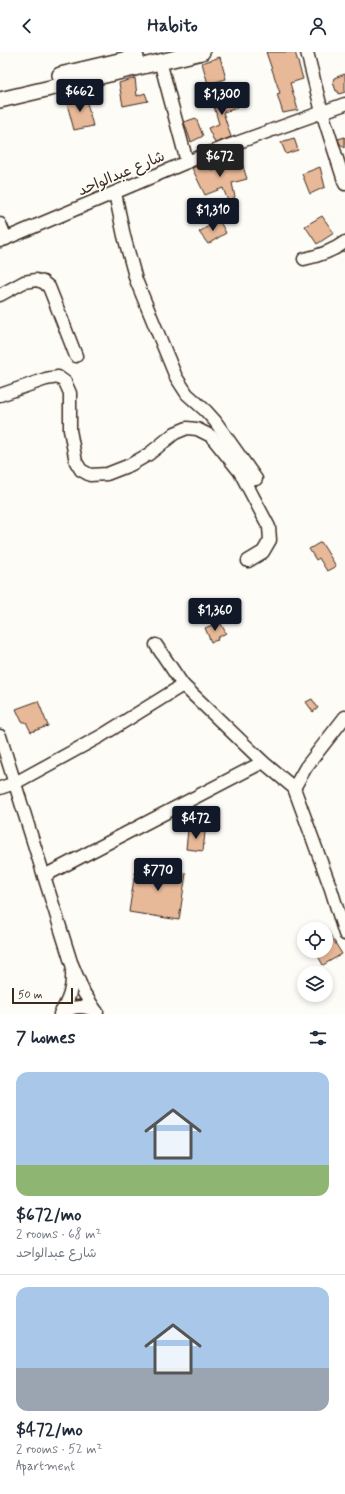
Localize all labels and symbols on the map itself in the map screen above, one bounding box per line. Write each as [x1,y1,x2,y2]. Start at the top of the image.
pin: $662 [56,79,104,113]
pin: $1,300 [189,82,255,116]
pin: $672 [196,144,244,178]
street label: شارع عبدالواحد [75,147,168,201]
pin: $1,310 [180,198,246,232]
pin: $1,360 [182,598,248,632]
pin: $472 [172,806,220,840]
pin: $770 [134,858,182,892]
scale bar [12,986,73,1005]

